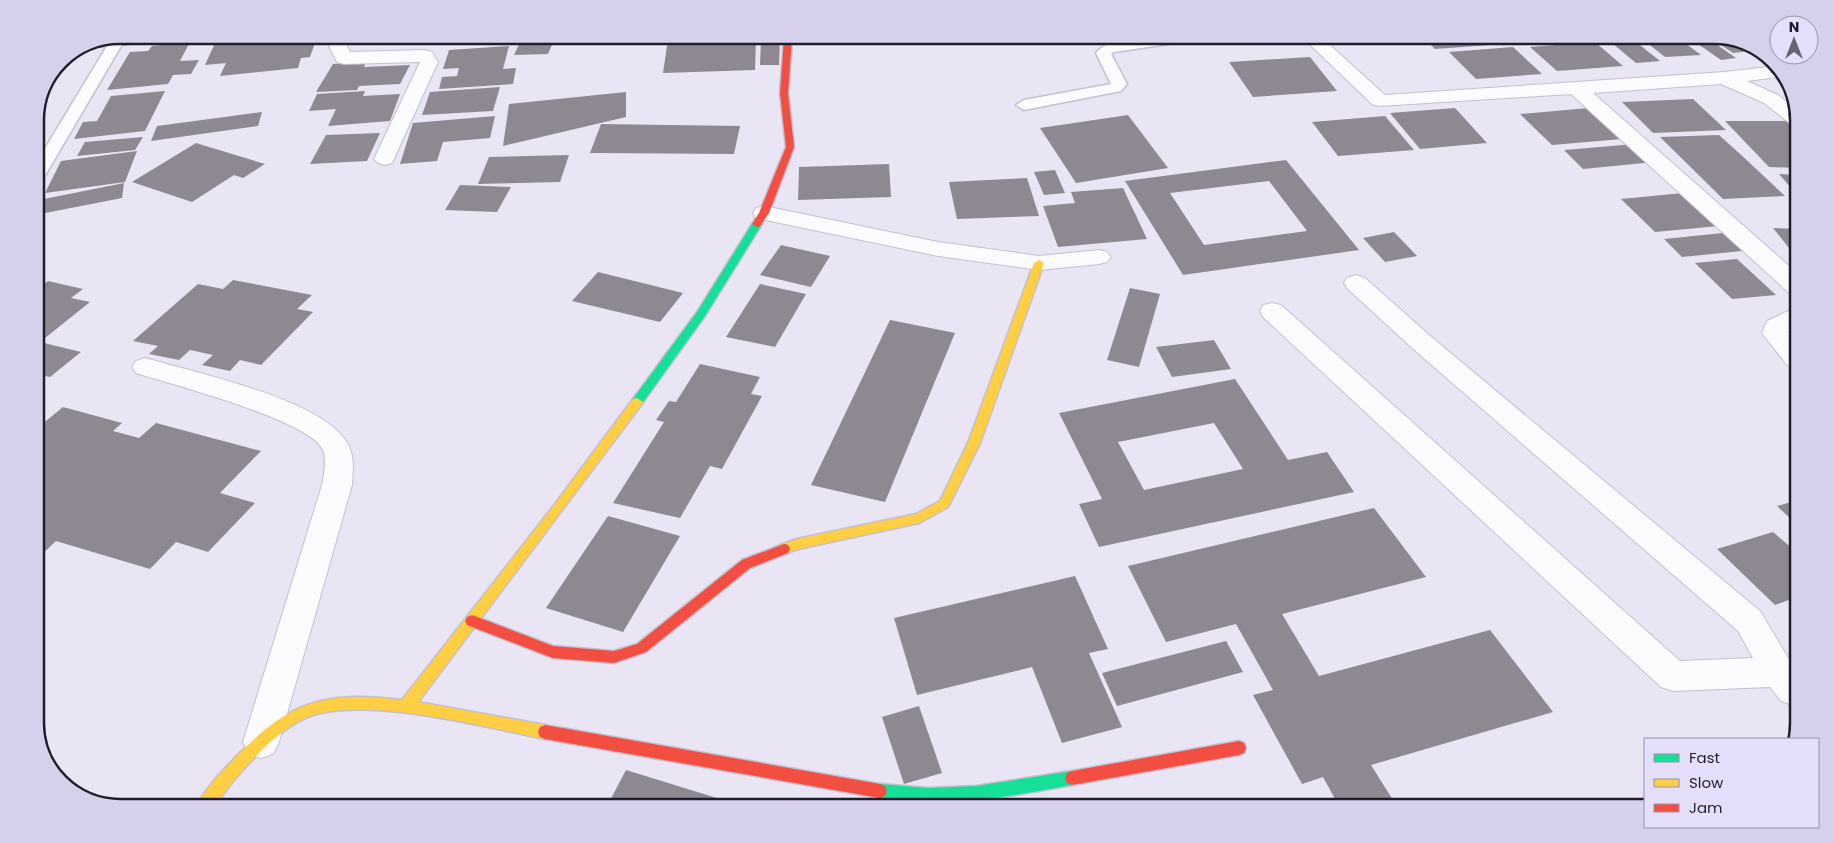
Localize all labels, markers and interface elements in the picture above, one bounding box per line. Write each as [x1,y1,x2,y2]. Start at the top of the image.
north arrow [1769,15,1819,65]
text: N [1789,17,1799,37]
legend [1644,738,1819,828]
text: Fast [1689,747,1720,768]
text: Slow [1689,772,1724,793]
text: Jam [1689,797,1723,818]

